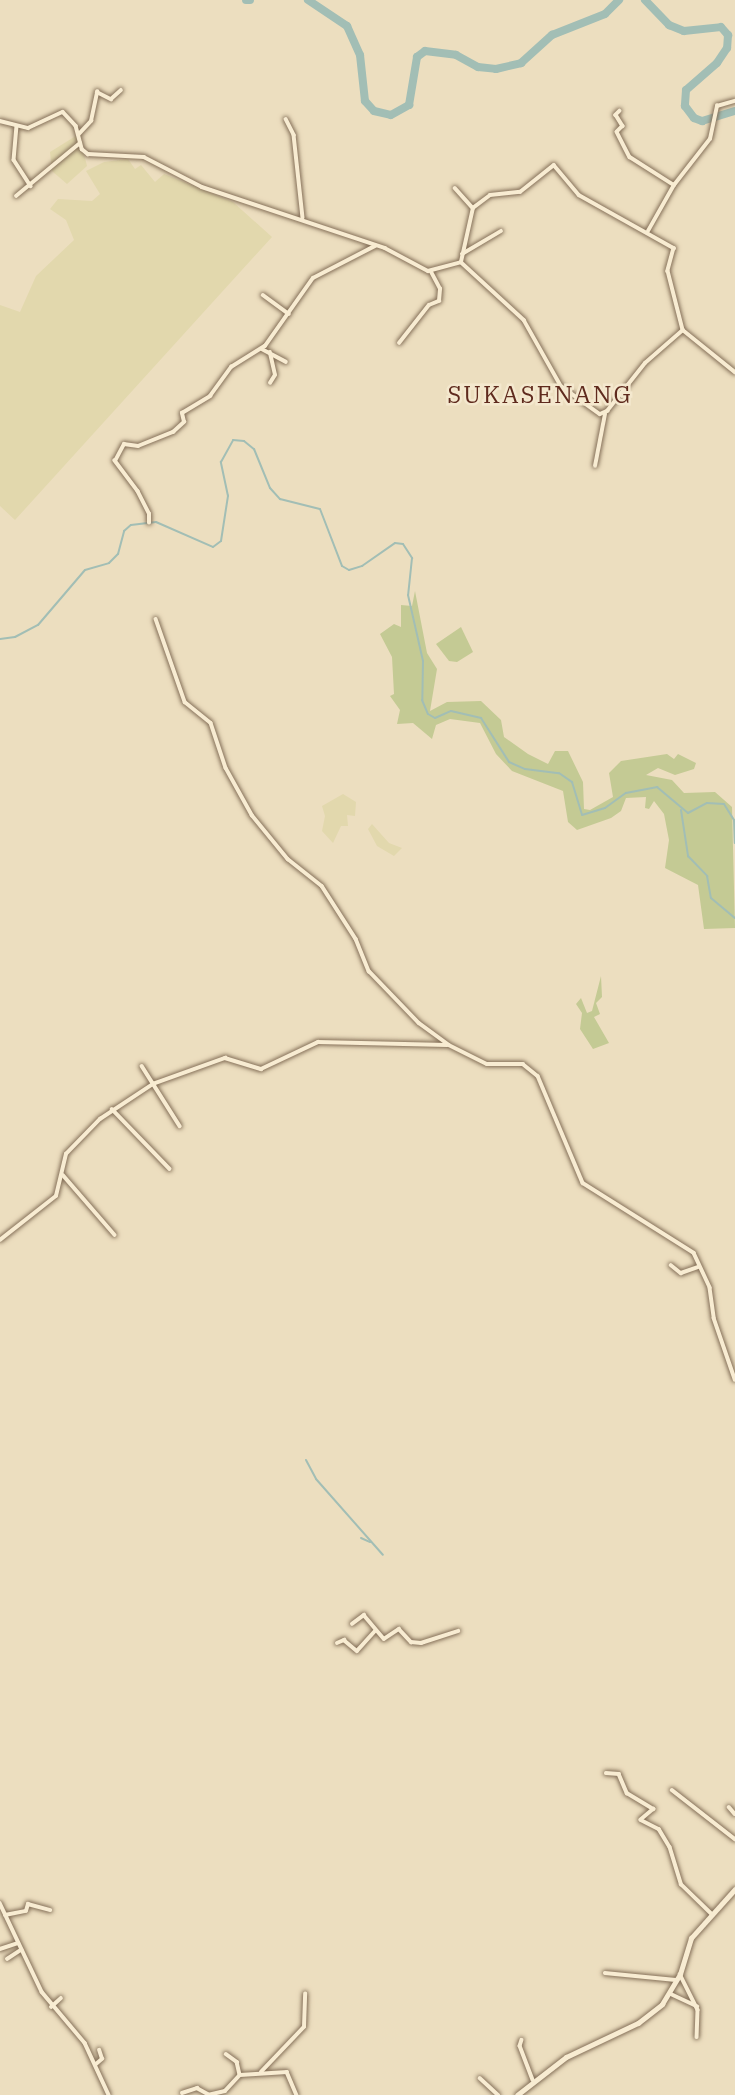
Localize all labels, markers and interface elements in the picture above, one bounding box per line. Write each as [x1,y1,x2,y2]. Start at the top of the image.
district label: SUKASENANG [448,381,632,409]

